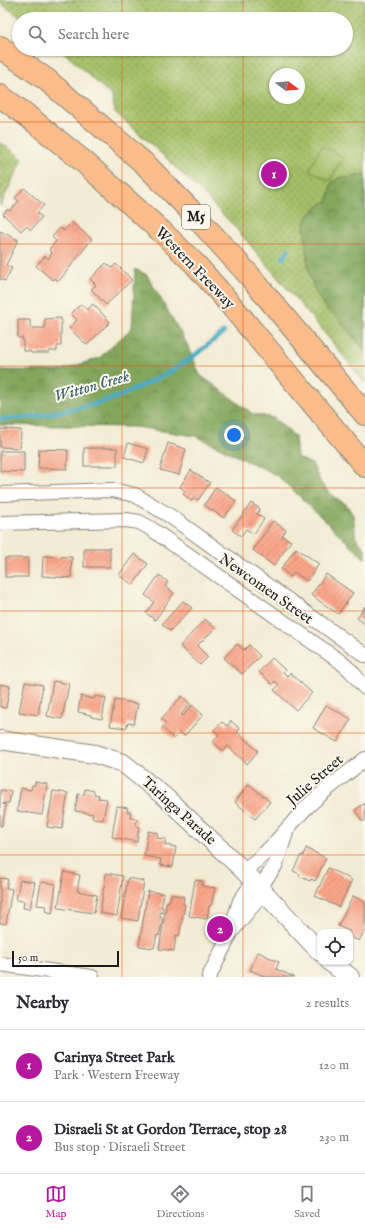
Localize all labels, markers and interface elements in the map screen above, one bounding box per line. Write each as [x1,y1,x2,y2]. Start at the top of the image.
search box [12,12,353,56]
icon: search [26,23,48,45]
text: Search here [58,25,129,44]
north arrow [269,68,305,104]
pin: 1 [261,159,287,189]
road number: M5 [182,205,210,229]
street label: Western Freeway [151,223,239,313]
water label: Witton Creek [52,367,132,407]
your location [224,425,244,445]
street label: Newcomen Street [215,549,317,629]
street label: Julie Street [281,750,347,811]
street label: Taringa Parade [138,773,220,849]
pin: 2 [207,914,233,944]
map controls [317,929,353,965]
button: locate [317,929,353,965]
scale bar [12,949,119,968]
text: 50 m [18,951,38,965]
text: Nearby [16,993,69,1014]
text: 2 results [305,995,349,1012]
text: Carinya Street Park [54,1048,175,1067]
text: 1 [27,1057,31,1074]
text: 120 m [319,1057,349,1074]
text: Park · Western Freeway [54,1067,180,1084]
text: Disraeli St at Gordon Terrace, stop 28 [54,1120,287,1139]
text: 2 [26,1129,32,1146]
text: 230 m [319,1129,349,1146]
text: Bus stop · Disraeli Street [54,1139,185,1156]
tab: Map [45,1183,67,1221]
tab: Directions [157,1183,204,1221]
tab: Saved [294,1183,320,1221]

